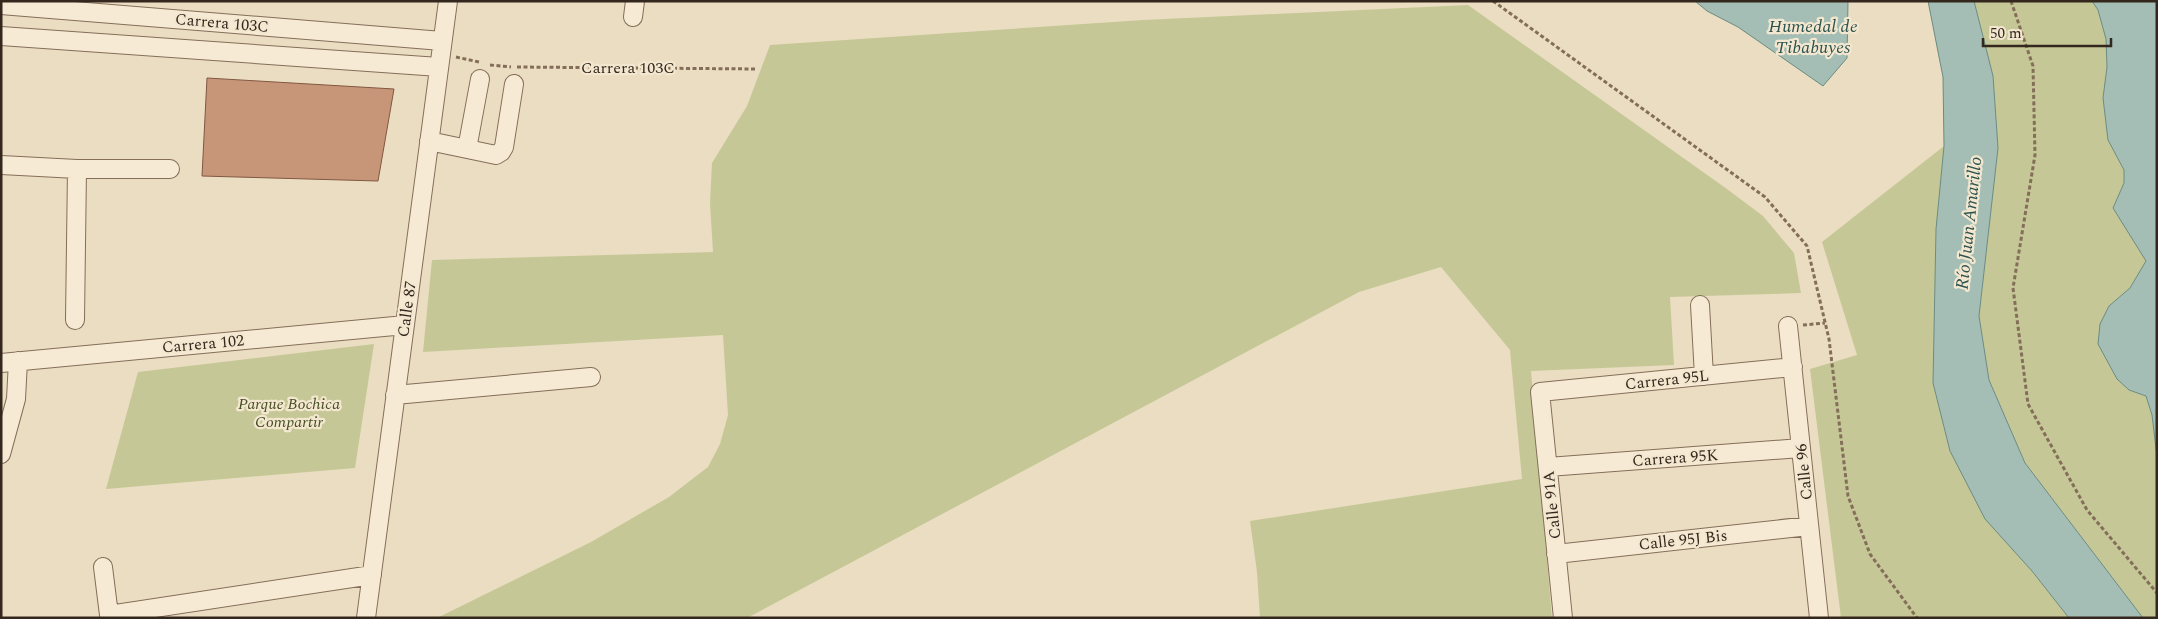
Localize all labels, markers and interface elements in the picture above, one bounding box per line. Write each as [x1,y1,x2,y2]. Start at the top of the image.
street label: Carrera 103C [174,7,270,39]
water label: Humedal de Tibabuyes [1768,13,1858,61]
scale bar [1983,15,2110,47]
text: 50 m [1990,22,2022,45]
street label: Carrera 103C [581,56,675,80]
water label: Río Juan Amarillo [1949,155,1989,291]
street label: Calle 87 [391,279,423,339]
street label: Carrera 102 [161,328,245,360]
street label: Carrera 95L [1624,364,1710,396]
park label: Parque Bochica Compartir [238,392,340,434]
street label: Carrera 95K [1631,443,1719,473]
street label: Calle 96 [1789,443,1819,501]
street label: Calle 91A [1536,470,1568,540]
street label: Calle 95J Bis [1637,523,1729,557]

